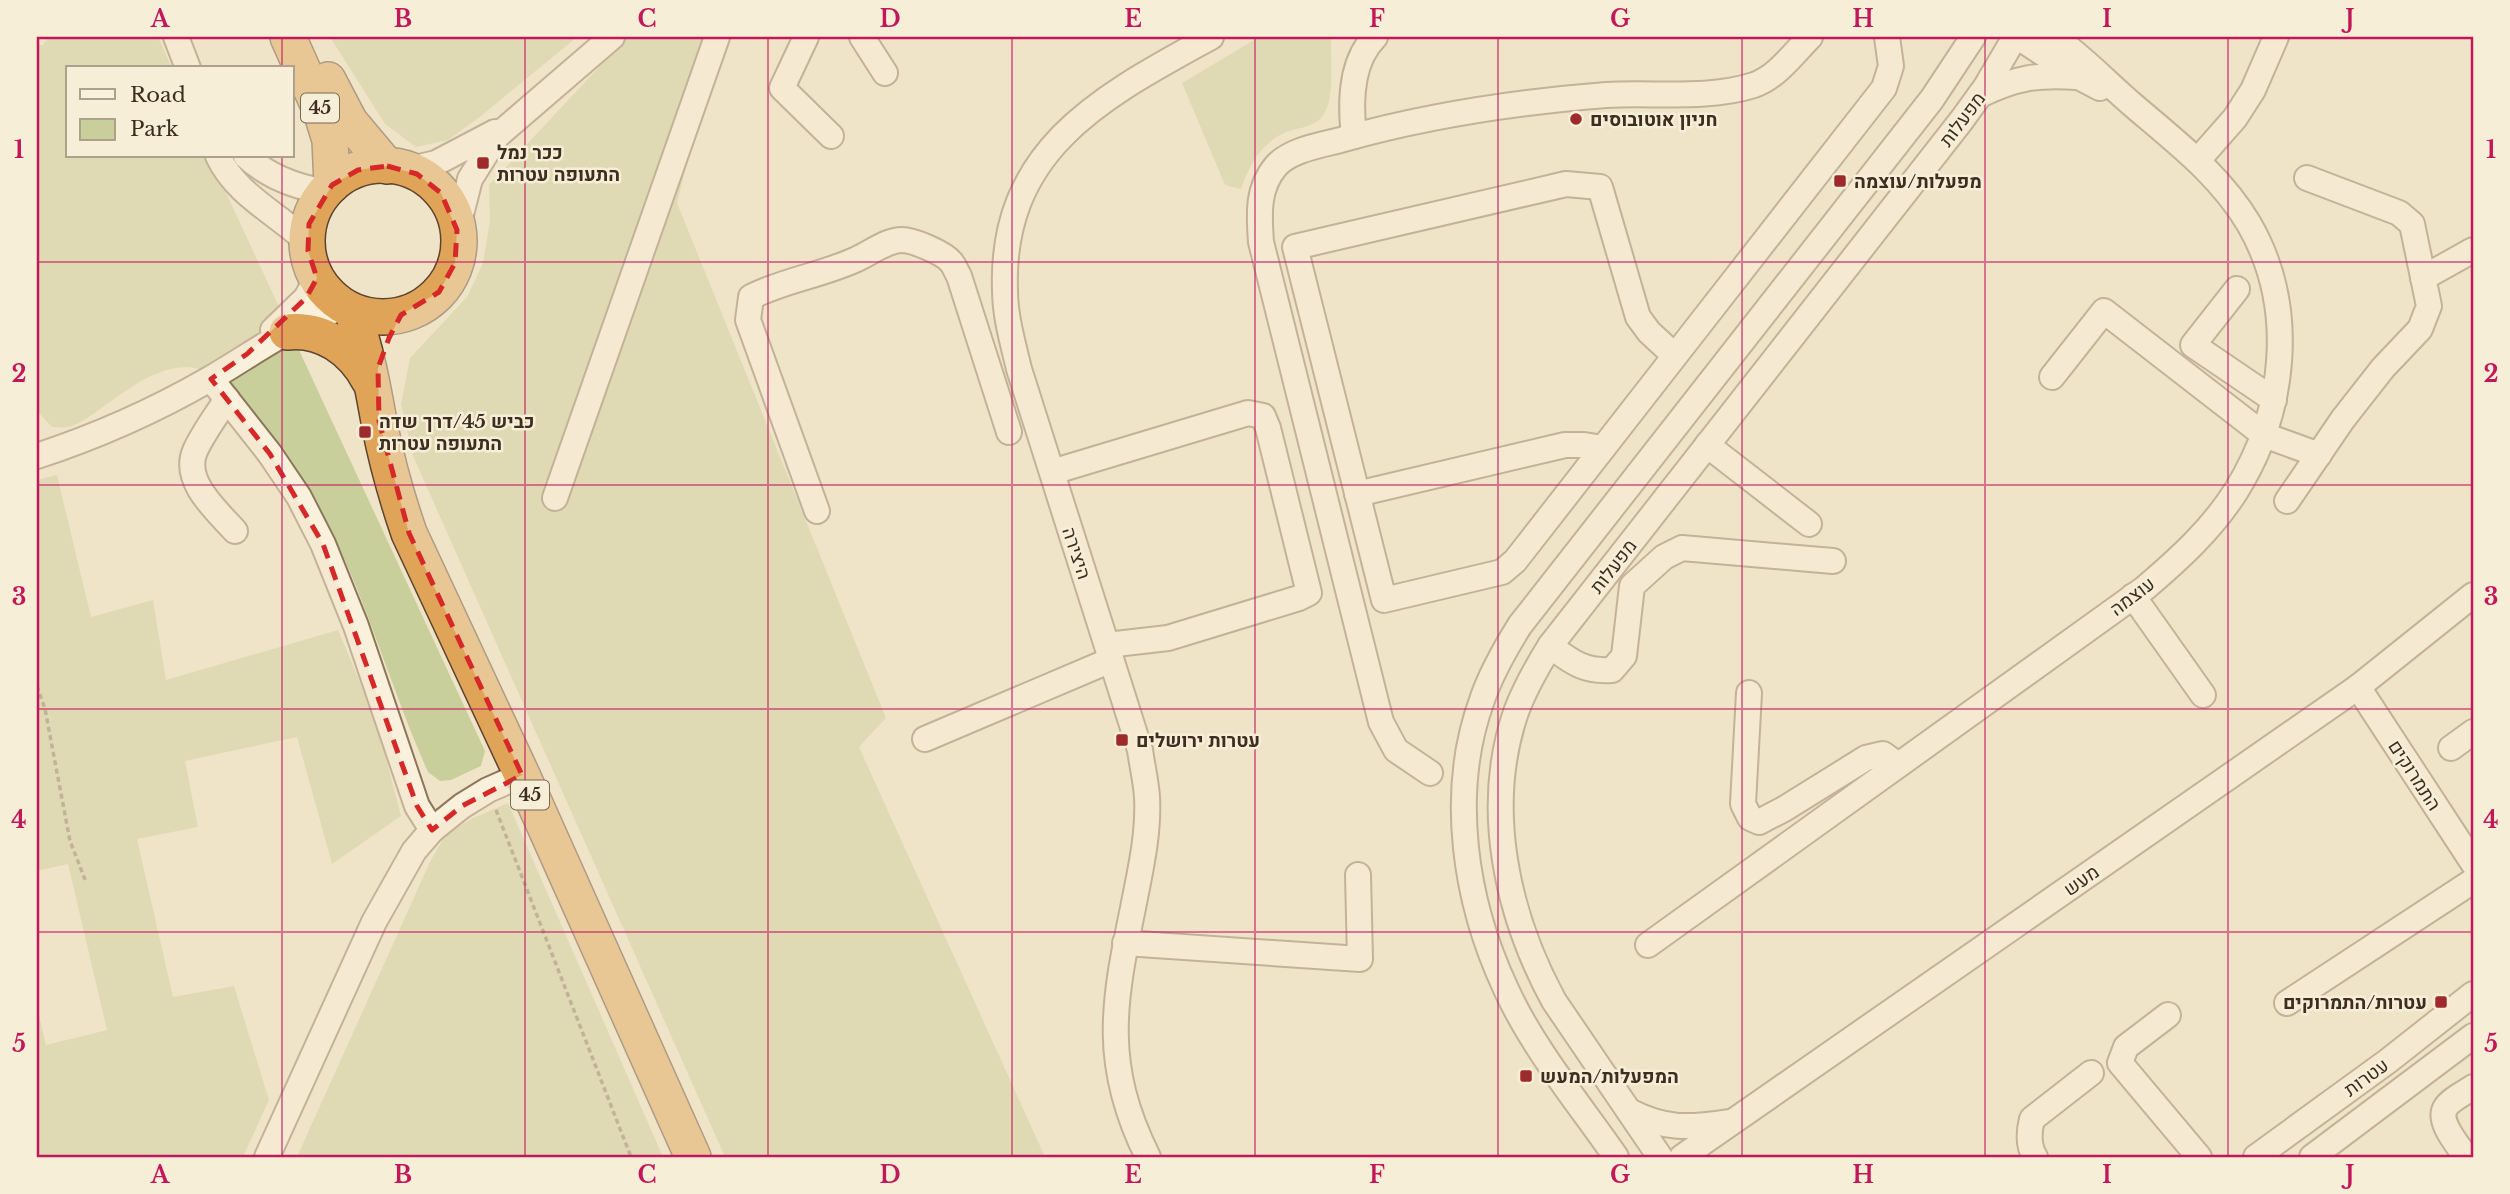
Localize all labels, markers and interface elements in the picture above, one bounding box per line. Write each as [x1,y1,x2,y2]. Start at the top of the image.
text: A [150,5,171,33]
text: B [394,5,412,33]
text: C [638,5,656,33]
text: D [879,5,901,33]
text: E [1124,5,1142,33]
text: F [1369,5,1385,33]
text: G [1610,5,1630,33]
text: H [1852,5,1874,33]
text: I [2102,5,2112,33]
text: J [2341,5,2355,33]
legend [66,66,294,158]
text: Road [130,82,186,108]
street label: מפעלות [1935,88,1990,151]
road number: 45 [301,94,339,122]
place label: חניון אוטובוסים [1590,108,1718,131]
marker: חניון אוטובוסים [1568,111,1584,127]
text: Park [130,116,179,142]
text: 1 [14,136,24,164]
text: 1 [2486,136,2496,164]
place label: ככר נמל התעופה עטרות [497,141,620,186]
marker: ככר נמל התעופה עטרות [475,155,491,171]
place label: מפעלות/עוצמה [1854,170,1982,193]
marker: מפעלות/עוצמה [1832,173,1848,189]
text: 2 [12,360,26,388]
text: 2 [2484,360,2498,388]
place label: כביש 45/דרך שדה התעופה עטרות [379,410,534,455]
marker: כביש 45/דרך שדה התעופה עטרות [357,424,373,440]
street label: היצירה [1057,524,1096,582]
street label: מפעלות [1585,535,1642,598]
street label: עוצמה [2105,572,2159,621]
text: 3 [12,583,26,611]
text: 3 [2484,583,2498,611]
place label: עטרות ירושלים [1136,729,1260,752]
marker: עטרות ירושלים [1114,732,1130,748]
street label: התמרוקים [2383,736,2446,815]
road number: 45 [511,780,549,810]
text: 4 [11,806,27,834]
text: 4 [2483,806,2499,834]
street label: מעש [2059,860,2104,901]
place label: עטרות/התמרוקים [2283,991,2427,1014]
marker: עטרות/התמרוקים [2433,994,2449,1010]
text: 5 [12,1030,26,1058]
text: 5 [2484,1030,2498,1058]
street label: עטרות [2340,1054,2393,1101]
place label: המפעלות/המעש [1540,1065,1679,1088]
marker: המפעלות/המעש [1518,1068,1534,1084]
text: A [150,1161,171,1189]
text: B [394,1161,412,1189]
text: C [638,1161,656,1189]
text: D [879,1161,901,1189]
text: E [1124,1161,1142,1189]
text: F [1369,1161,1385,1189]
text: G [1610,1161,1630,1189]
text: H [1852,1161,1874,1189]
text: I [2102,1161,2112,1189]
text: J [2341,1161,2355,1189]

